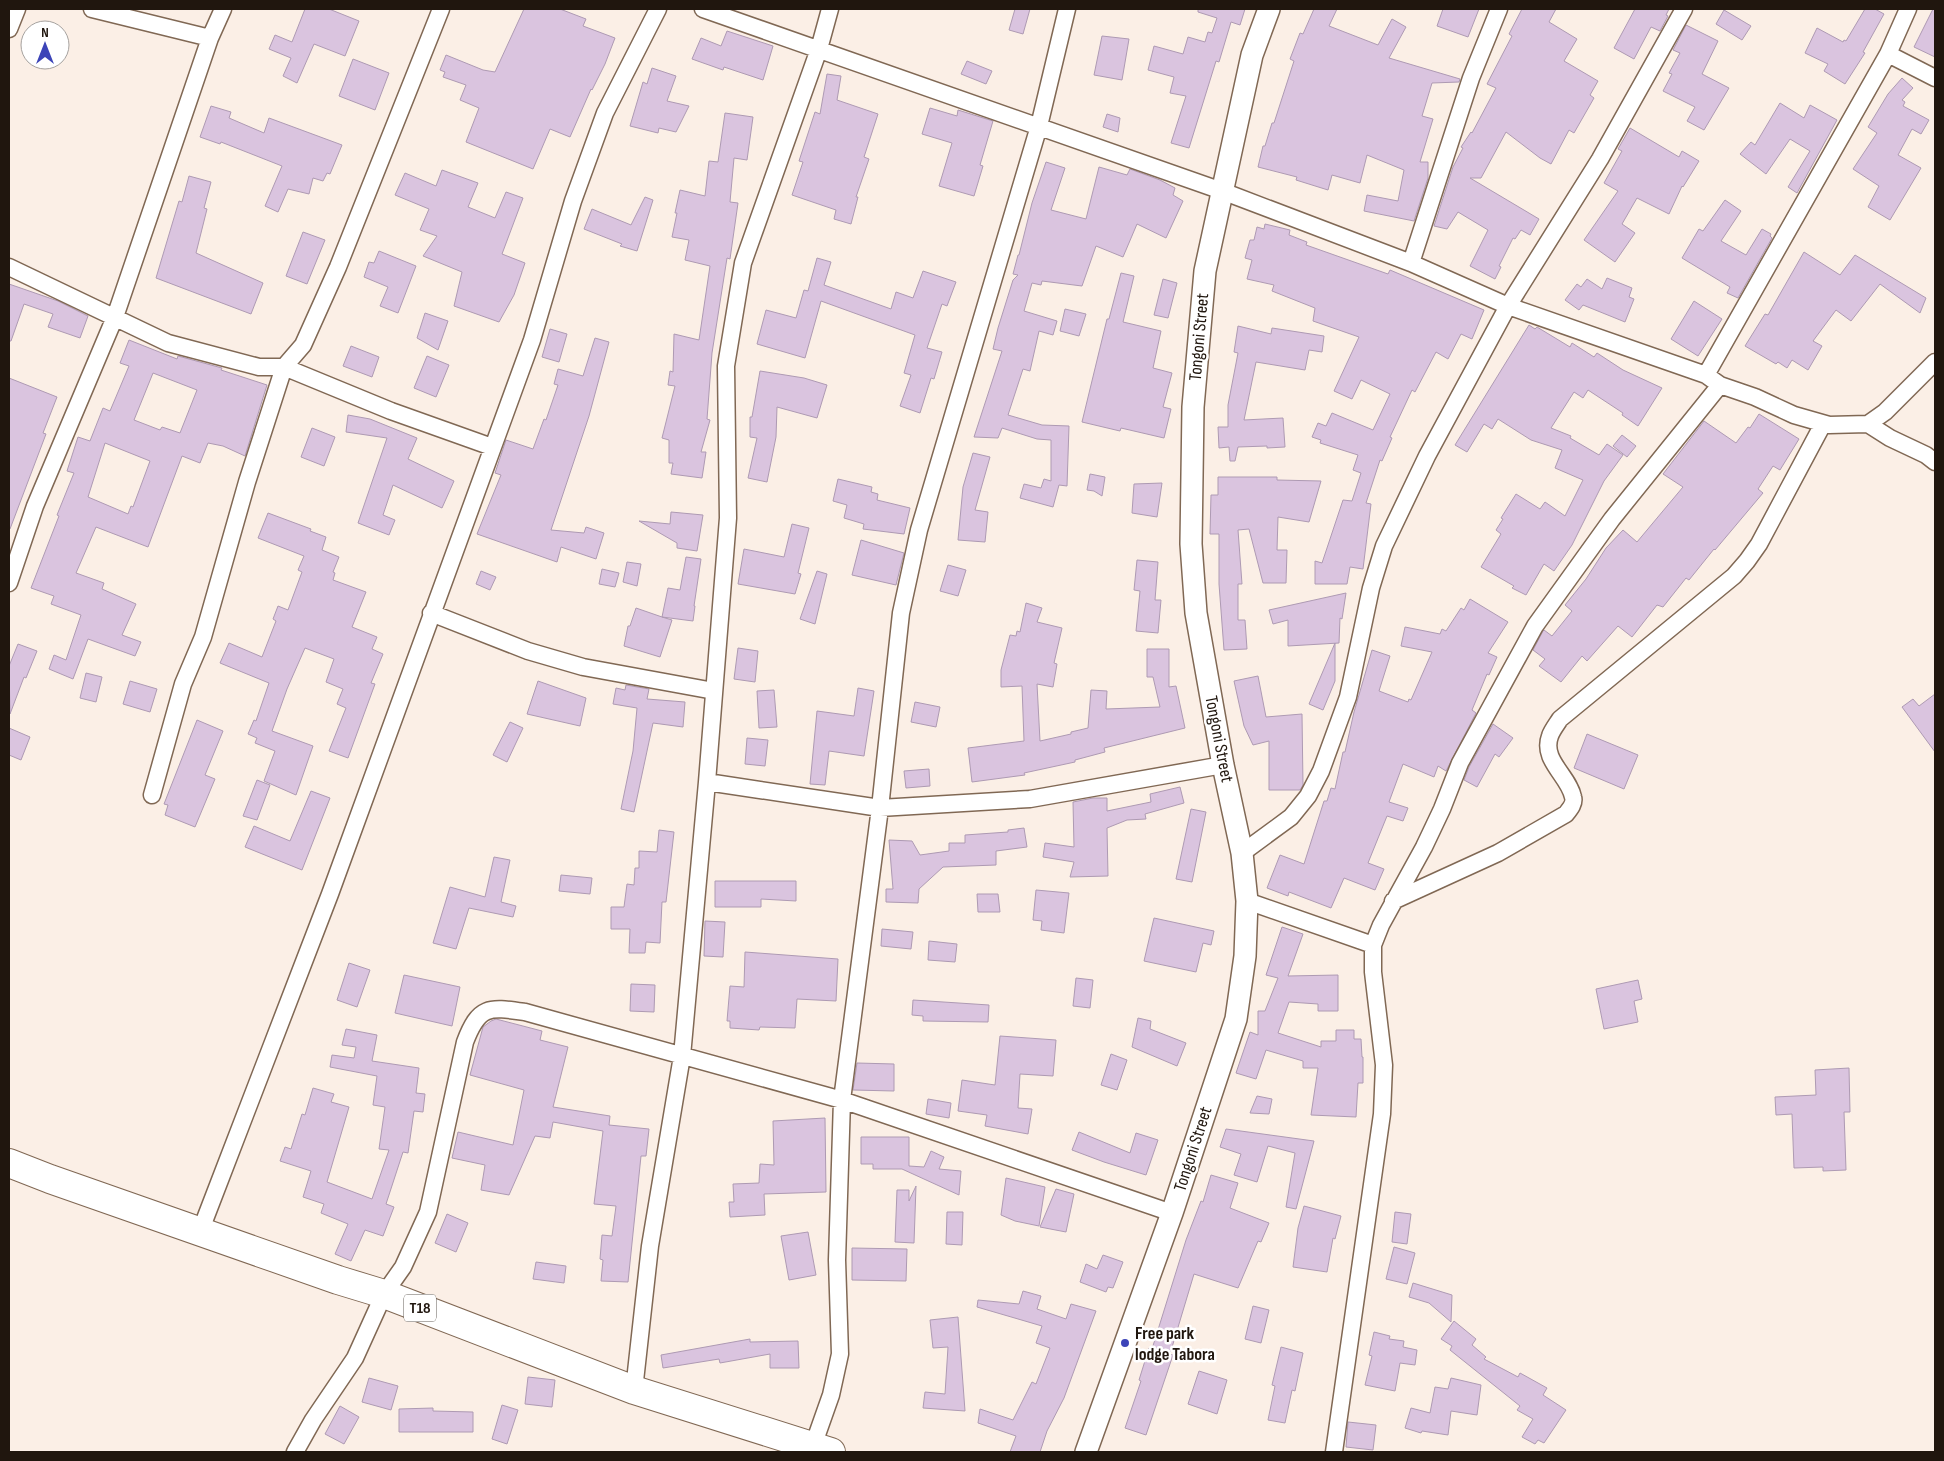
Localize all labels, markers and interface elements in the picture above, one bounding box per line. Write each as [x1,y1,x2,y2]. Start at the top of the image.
north arrow [20,20,70,70]
text: N [41,24,49,41]
street label: Tongoni Street [1185,292,1213,382]
street label: Tongoni Street [1200,694,1238,785]
street label: Tongoni Street [1169,1104,1217,1194]
road number: T18 [404,1295,436,1322]
place label: Free park lodge Tabora [1135,1323,1215,1365]
marker: Free park lodge Tabora [1119,1337,1131,1349]

